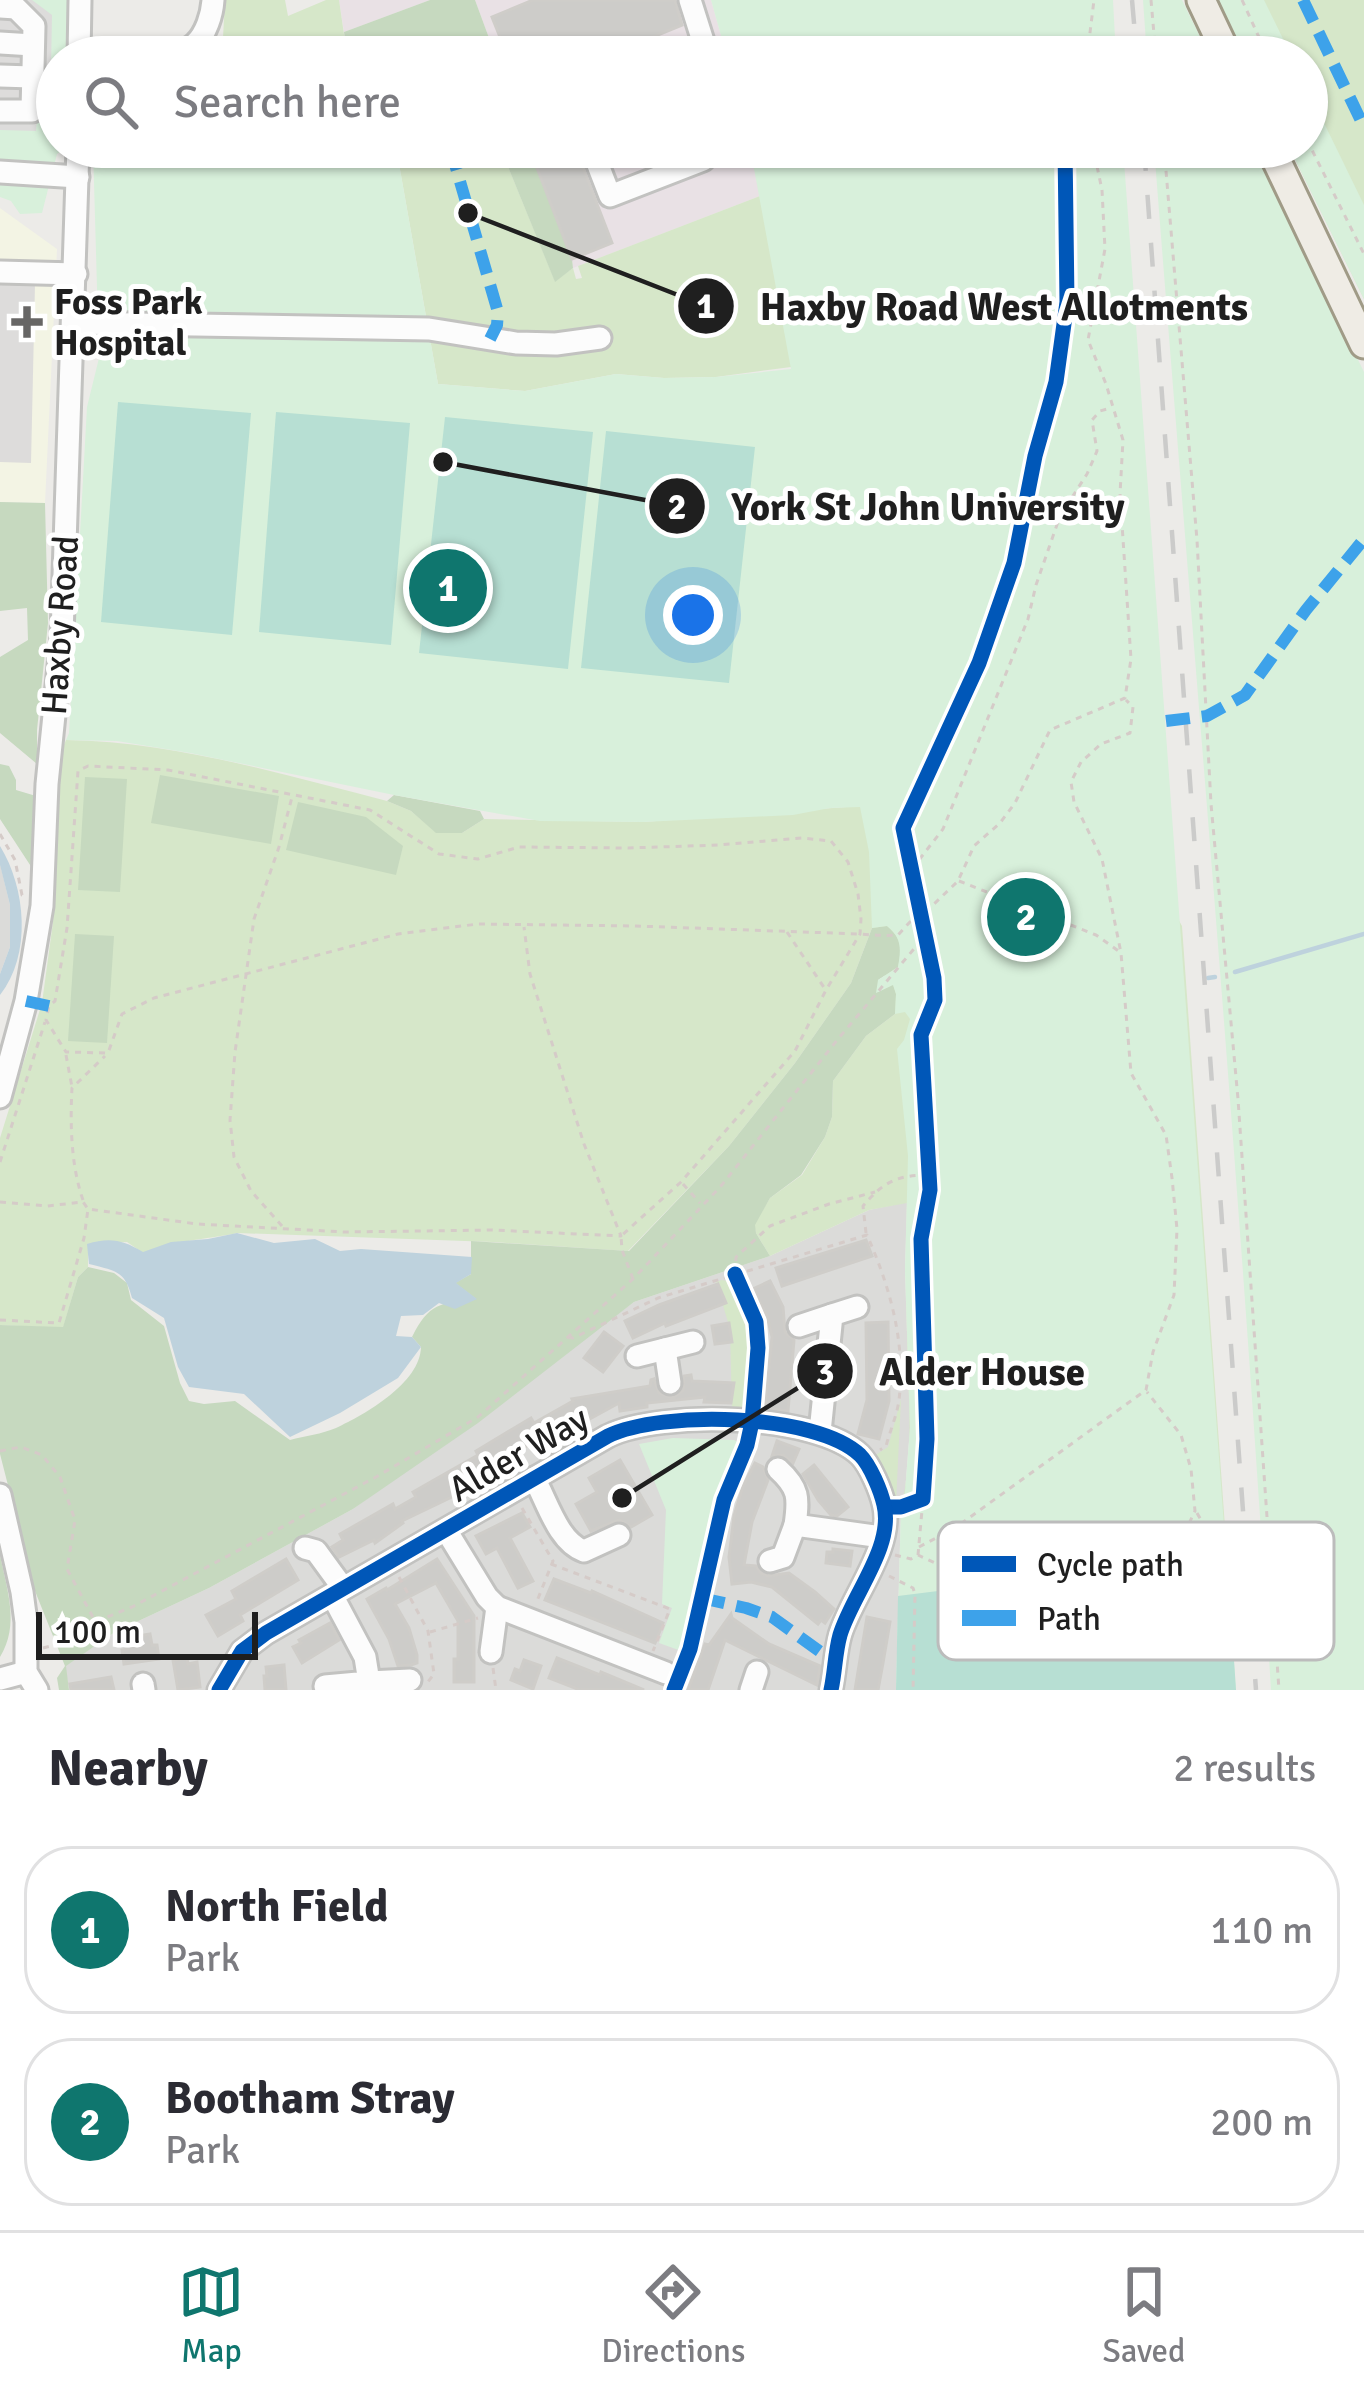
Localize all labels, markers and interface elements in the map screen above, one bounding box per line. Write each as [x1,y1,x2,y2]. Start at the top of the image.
search box [36,36,1328,168]
icon: search [78,69,144,135]
text: Search here [174,75,401,130]
callout: Haxby Road West Allotments [676,268,1272,343]
place label: Foss Park Hospital [54,280,203,366]
text: Haxby Road West Allotments [760,283,1248,331]
text: 1 [696,284,716,329]
marker: Foss Park Hospital [11,306,43,338]
callout: York St John University [647,469,1149,544]
text: York St John University [730,483,1125,531]
text: 2 [667,485,687,530]
street label: Haxby Road [32,534,89,716]
pin: 1 [409,543,487,633]
your location [663,585,723,645]
pin: 2 [987,872,1065,962]
callout: Alder House [795,1334,1109,1409]
text: Alder House [879,1348,1085,1396]
text: 3 [815,1350,835,1395]
street label: Alder Way [441,1396,597,1512]
legend [938,1522,1334,1660]
text: Cycle path [1037,1545,1184,1586]
text: Path [1037,1599,1101,1640]
scale bar [36,1606,258,1659]
text: 100 m [54,1612,141,1653]
text: Nearby [48,1737,208,1800]
text: 2 results [1173,1744,1316,1792]
text: North Field [165,1879,388,1934]
text: 1 [79,1906,101,1954]
text: 110 m [1210,1906,1313,1954]
text: Park [165,1934,240,1982]
text: Bootham Stray [165,2071,455,2126]
text: 2 [79,2098,101,2146]
text: 200 m [1210,2098,1313,2146]
text: Park [165,2126,240,2174]
tab: Map [178,2259,244,2372]
tab: Directions [601,2259,746,2372]
tab: Saved [1102,2259,1186,2372]

